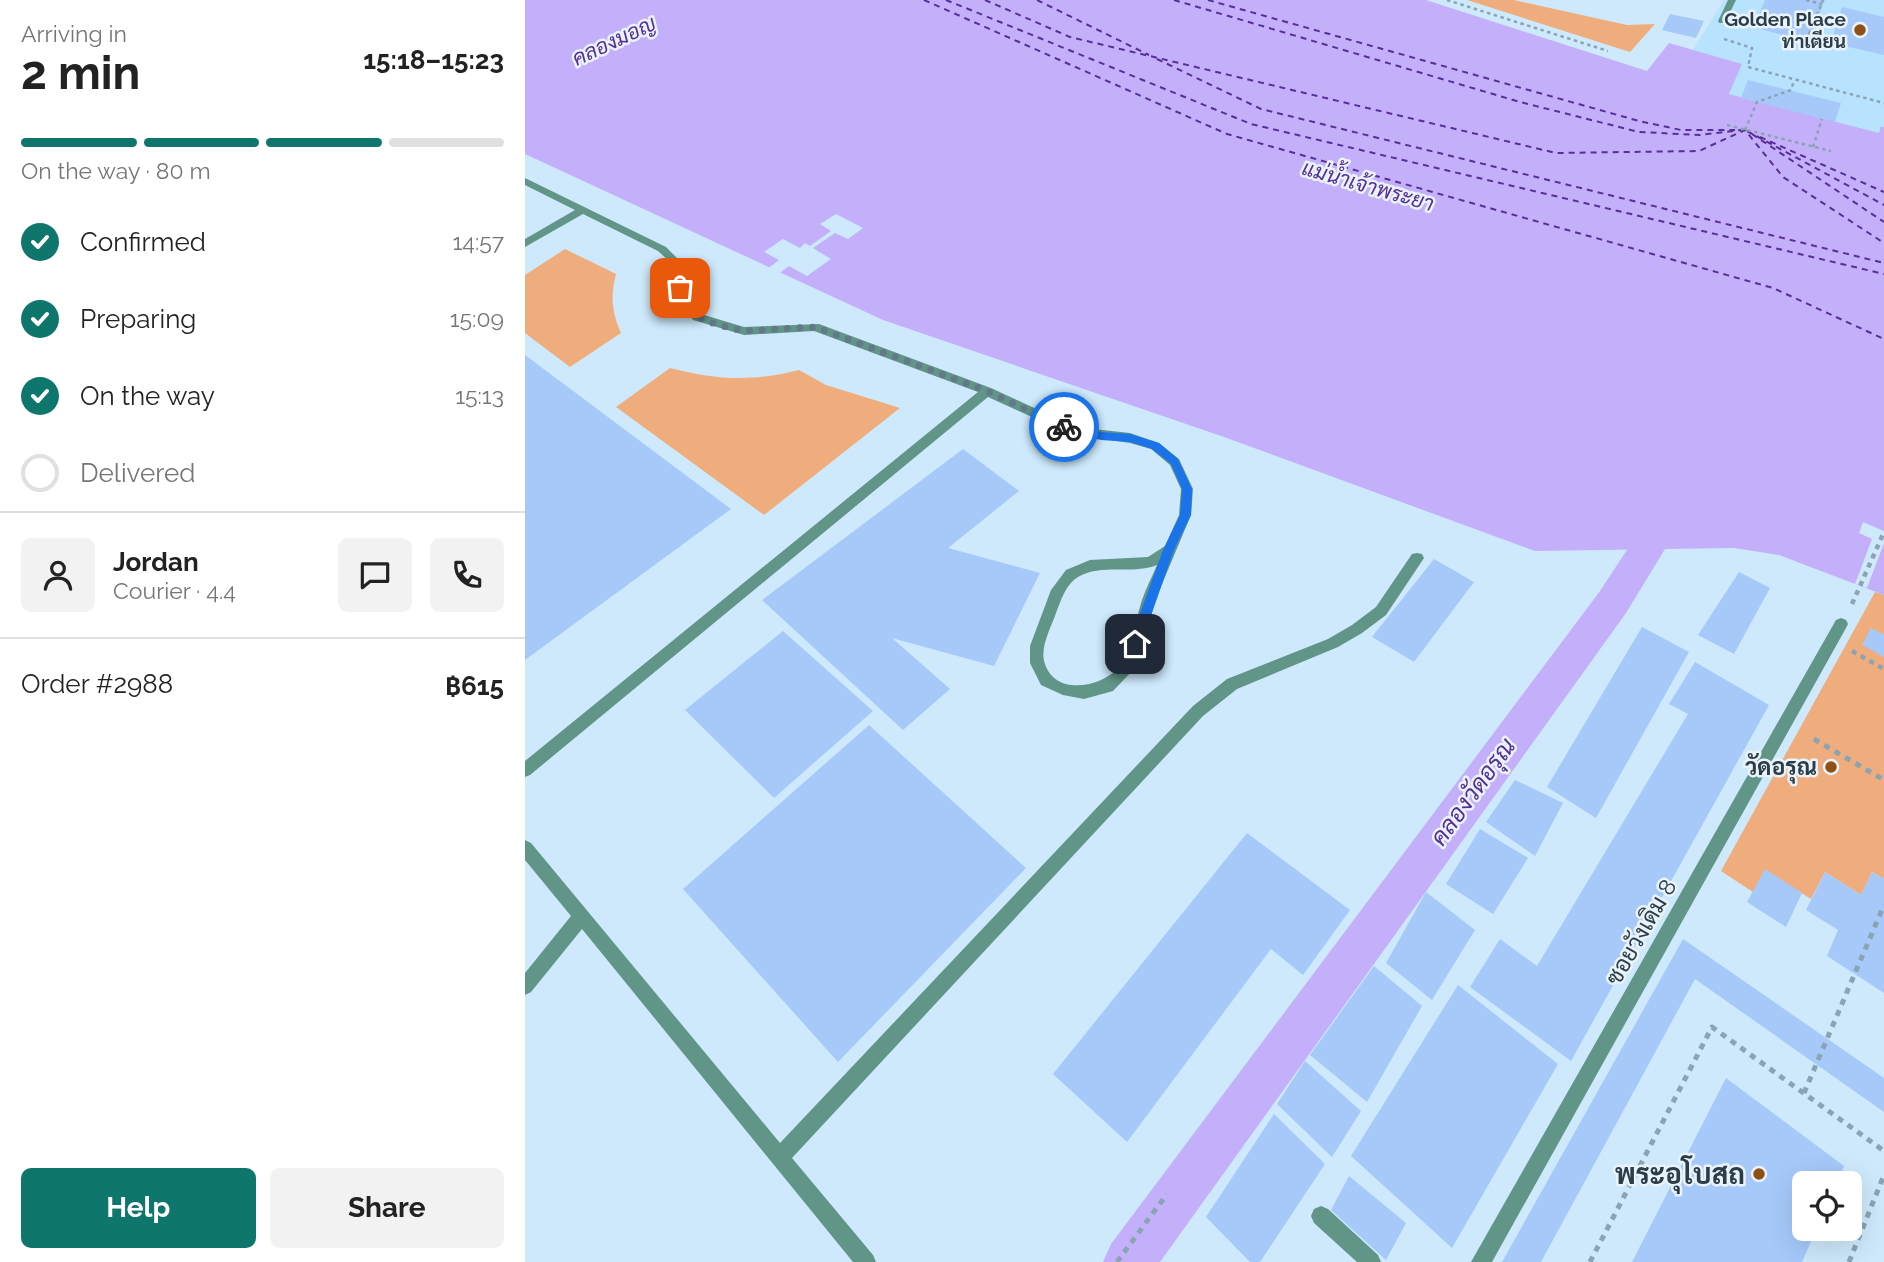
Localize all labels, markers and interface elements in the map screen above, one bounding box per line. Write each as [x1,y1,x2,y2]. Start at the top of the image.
place label: Golden Place ท่าเตียน [1724,8,1846,52]
water label: คลองมอญ [568,10,660,71]
text: Arriving in [21,20,127,47]
marker: Golden Place ท่าเตียน [1852,22,1868,38]
text: 15:18–15:23 [363,45,504,75]
text: 2 min [21,46,140,100]
water label: แม่น้ำเจ้าพระยา [1299,150,1438,216]
text: On the way · 80 m [21,157,211,184]
icon: check [21,223,59,261]
text: Confirmed [80,227,206,257]
text: 14:57 [453,228,504,255]
pin [650,258,710,318]
icon: bag [661,269,699,307]
icon: check [21,300,59,338]
text: Preparing [80,304,196,334]
text: 15:09 [450,305,504,332]
icon: check [21,377,59,415]
text: On the way [80,381,215,411]
text: 15:13 [455,382,504,409]
courier [1029,392,1099,462]
icon: bike [1045,408,1083,446]
text: Delivered [80,458,195,488]
button: person [21,538,95,612]
button: chat [338,538,412,612]
button: phone [430,538,504,612]
text: Jordan [113,547,199,577]
text: Courier · 4.4 [113,577,236,604]
pin [1105,614,1165,674]
icon: home [1116,625,1154,663]
text: Order #2988 [21,669,173,699]
text: ฿615 [445,671,504,701]
water label: คลองวัดอรุณ [1424,732,1523,852]
place label: วัดอรุณ [1745,752,1817,784]
marker: วัดอรุณ [1823,759,1839,775]
street label: ซอยวังเดิม 8 [1600,874,1682,989]
place label: พระอุโบสถ [1615,1155,1745,1194]
marker: พระอุโบสถ [1751,1166,1767,1182]
button: Help [21,1168,256,1248]
button: Share [270,1168,504,1248]
map controls [1792,1171,1862,1241]
button: locate [1792,1171,1862,1241]

